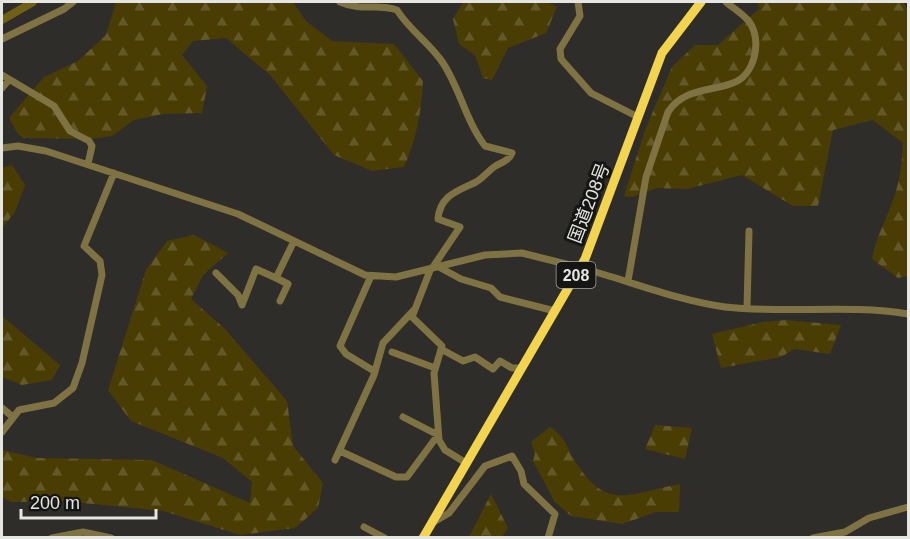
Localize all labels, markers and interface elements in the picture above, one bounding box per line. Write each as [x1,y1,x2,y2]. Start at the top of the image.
street label: 国道208号 [565,160,613,246]
road number: 208 [556,262,596,288]
scale bar [21,482,156,520]
text: 200 m [30,493,80,513]

